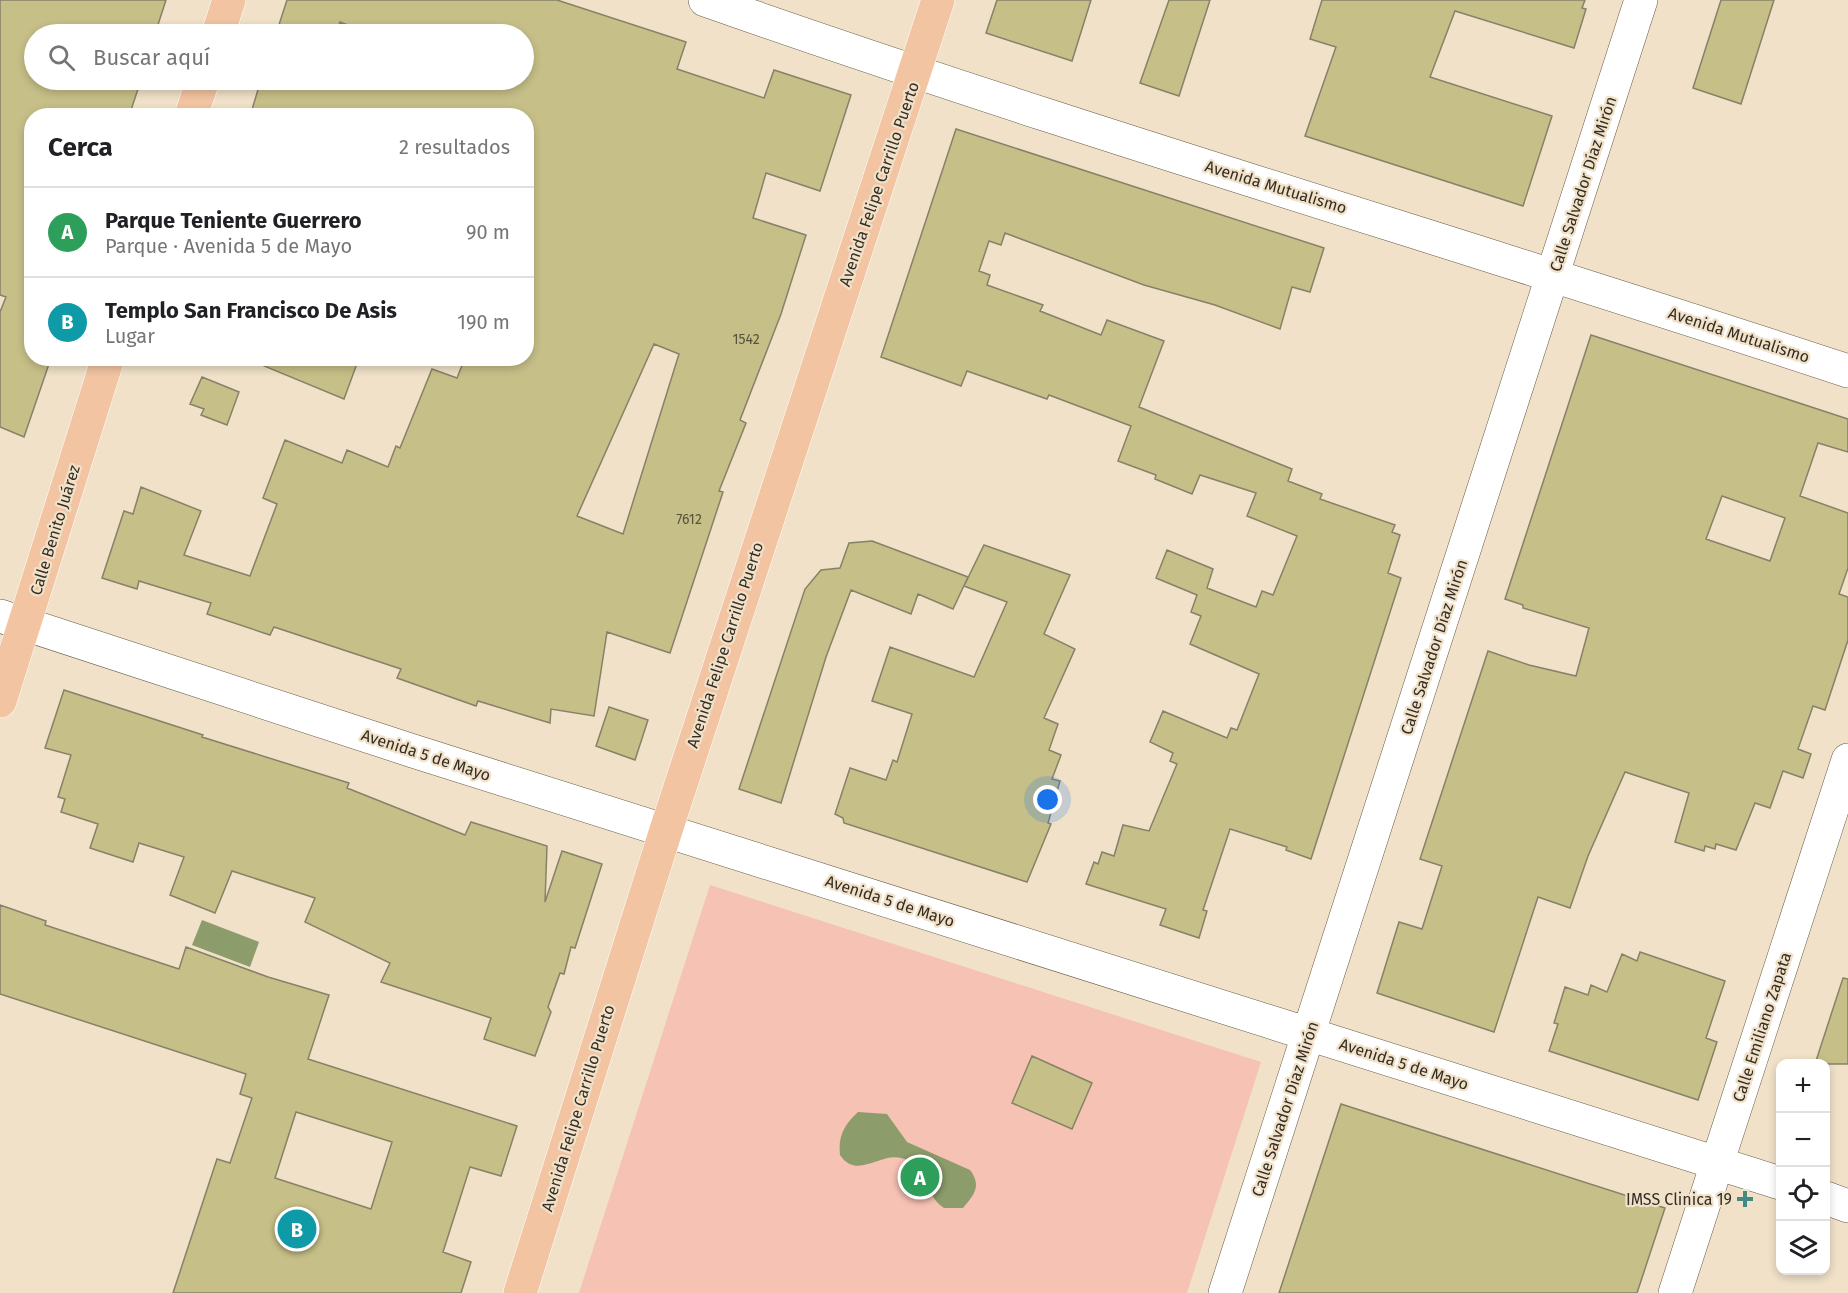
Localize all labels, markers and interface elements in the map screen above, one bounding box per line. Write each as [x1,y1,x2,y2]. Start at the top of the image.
search box [24,24,534,90]
icon: search [45,41,78,74]
text: Buscar aquí [93,44,210,71]
street label: Avenida Felipe Carrillo Puerto [835,79,923,289]
street label: Calle Salvador Díaz Mirón [1546,94,1620,274]
text: Cerca [48,132,113,163]
text: 2 resultados [399,135,510,159]
street label: Avenida Mutualismo [1203,156,1349,218]
text: Parque Teniente Guerrero [105,207,361,234]
text: A [62,220,73,244]
text: 90 m [466,220,510,244]
text: Parque · Avenida 5 de Mayo [105,234,352,258]
text: Templo San Francisco De Asis [105,297,397,324]
street label: Avenida Mutualismo [1666,303,1812,367]
text: B [61,310,74,334]
text: 190 m [457,310,510,334]
text: Lugar [105,324,155,348]
house number: 1542 [732,331,760,348]
street label: Calle Benito Juárez [26,463,84,597]
house number: 7612 [676,511,702,528]
street label: Avenida Felipe Carrillo Puerto [683,540,767,750]
street label: Calle Salvador Díaz Mirón [1397,557,1471,737]
street label: Avenida 5 de Mayo [359,725,493,785]
your location [1033,785,1062,814]
street label: Avenida 5 de Mayo [823,871,957,931]
street label: Calle Emiliano Zapata [1729,950,1795,1104]
street label: Avenida Felipe Carrillo Puerto [537,1002,619,1214]
street label: Calle Salvador Díaz Mirón [1248,1019,1322,1199]
street label: Avenida 5 de Mayo [1337,1034,1471,1094]
map controls [1776,1059,1830,1275]
button: + [1776,1059,1830,1113]
button: − [1776,1113,1830,1167]
pin: A [900,1154,940,1200]
button: locate [1776,1167,1830,1221]
place label: IMSS Clinica 19 [1626,1190,1732,1209]
marker: IMSS Clinica 19 [1736,1190,1754,1208]
pin: B [278,1206,316,1252]
button: layers [1776,1221,1830,1275]

